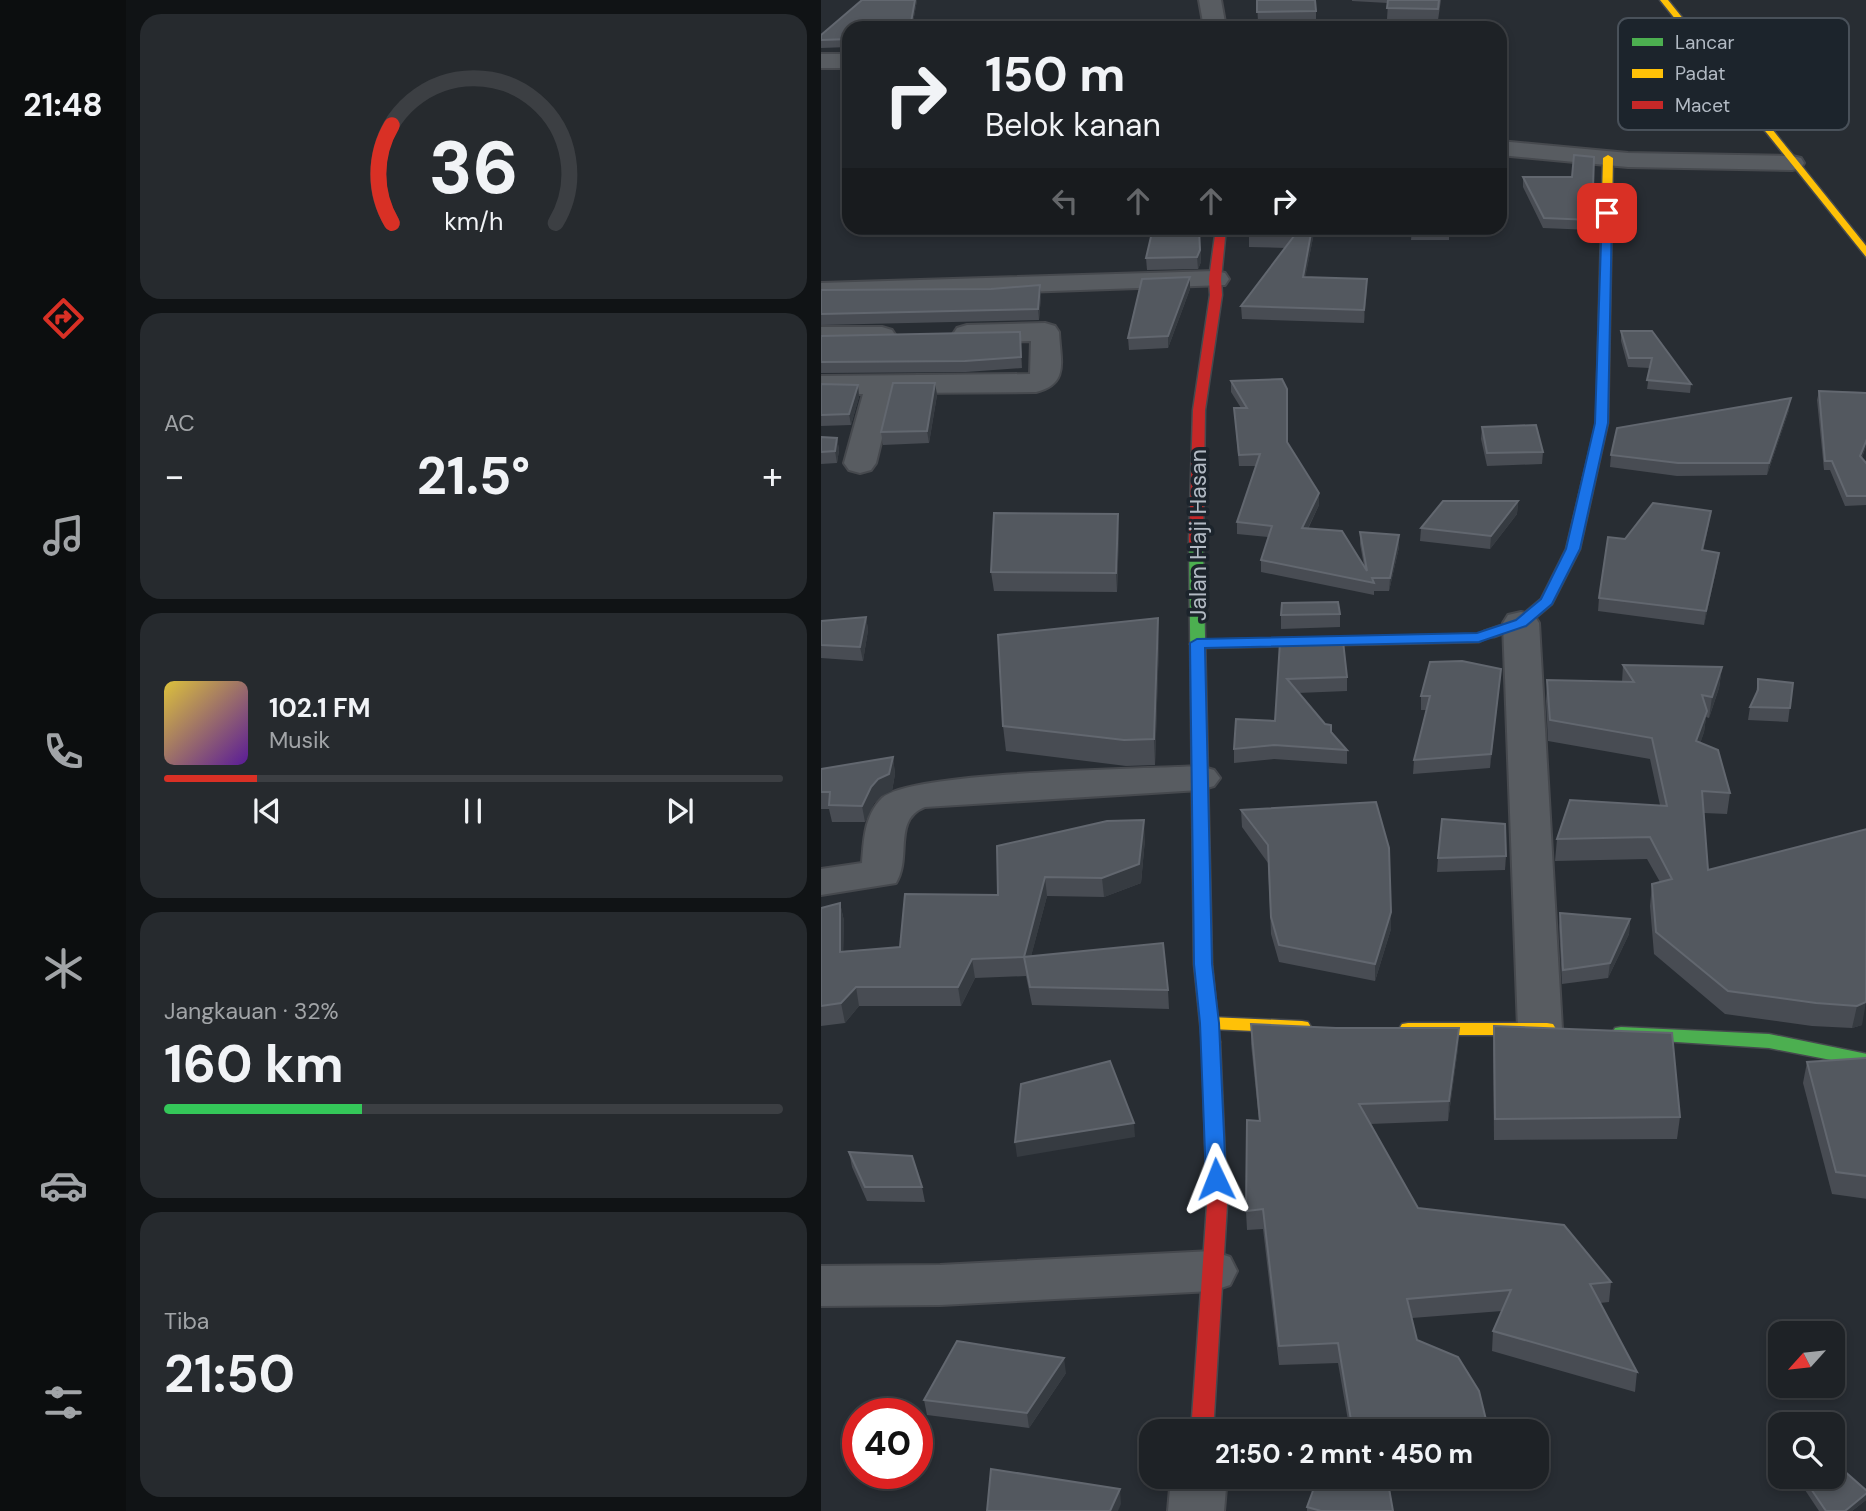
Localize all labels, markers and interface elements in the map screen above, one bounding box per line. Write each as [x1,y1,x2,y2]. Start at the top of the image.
legend [1618,18,1849,130]
text: Lancar [1675,30,1735,55]
text: 150 m [985,42,1125,106]
icon: right [870,49,961,140]
text: Padat [1675,61,1725,86]
text: 21:48 [23,84,103,126]
text: Macet [1675,93,1730,118]
text: Belok kanan [985,104,1161,146]
text: 36 [428,121,519,216]
icon: left [1046,182,1084,220]
icon: ahead [1119,182,1157,220]
icon: ahead [1192,182,1230,220]
icon: right [1265,182,1303,220]
pin [1577,183,1637,243]
icon: arrive [1588,194,1626,232]
text: km/h [444,205,503,238]
icon: directions [39,294,88,343]
text: AC [164,408,195,438]
text: 21.5° [417,442,530,510]
street label: Jalan Haji Hasan [1183,449,1213,621]
text: − [164,451,185,501]
text: + [762,451,783,501]
icon: music [39,511,88,560]
text: 102.1 FM [269,691,370,725]
text: Musik [269,725,330,755]
icon: phone [39,727,88,776]
icon: previous [248,792,286,830]
icon: pause [454,792,492,830]
icon: next [661,792,699,830]
icon: climate [39,944,88,993]
text: Jangkauan · 32% [164,996,339,1026]
text: 160 km [164,1030,344,1098]
position arrow [1179,1142,1253,1216]
icon: car [39,1161,88,1210]
text: Tiba [164,1306,209,1336]
north arrow [1768,1321,1845,1398]
map controls [1768,1321,1845,1489]
text: 21:50 [164,1340,295,1408]
icon: filters [39,1378,88,1427]
speed limit sign: 40 [842,1398,933,1489]
button: search [1768,1412,1845,1489]
text: 21:50 · 2 mnt · 450 m [1215,1437,1473,1471]

